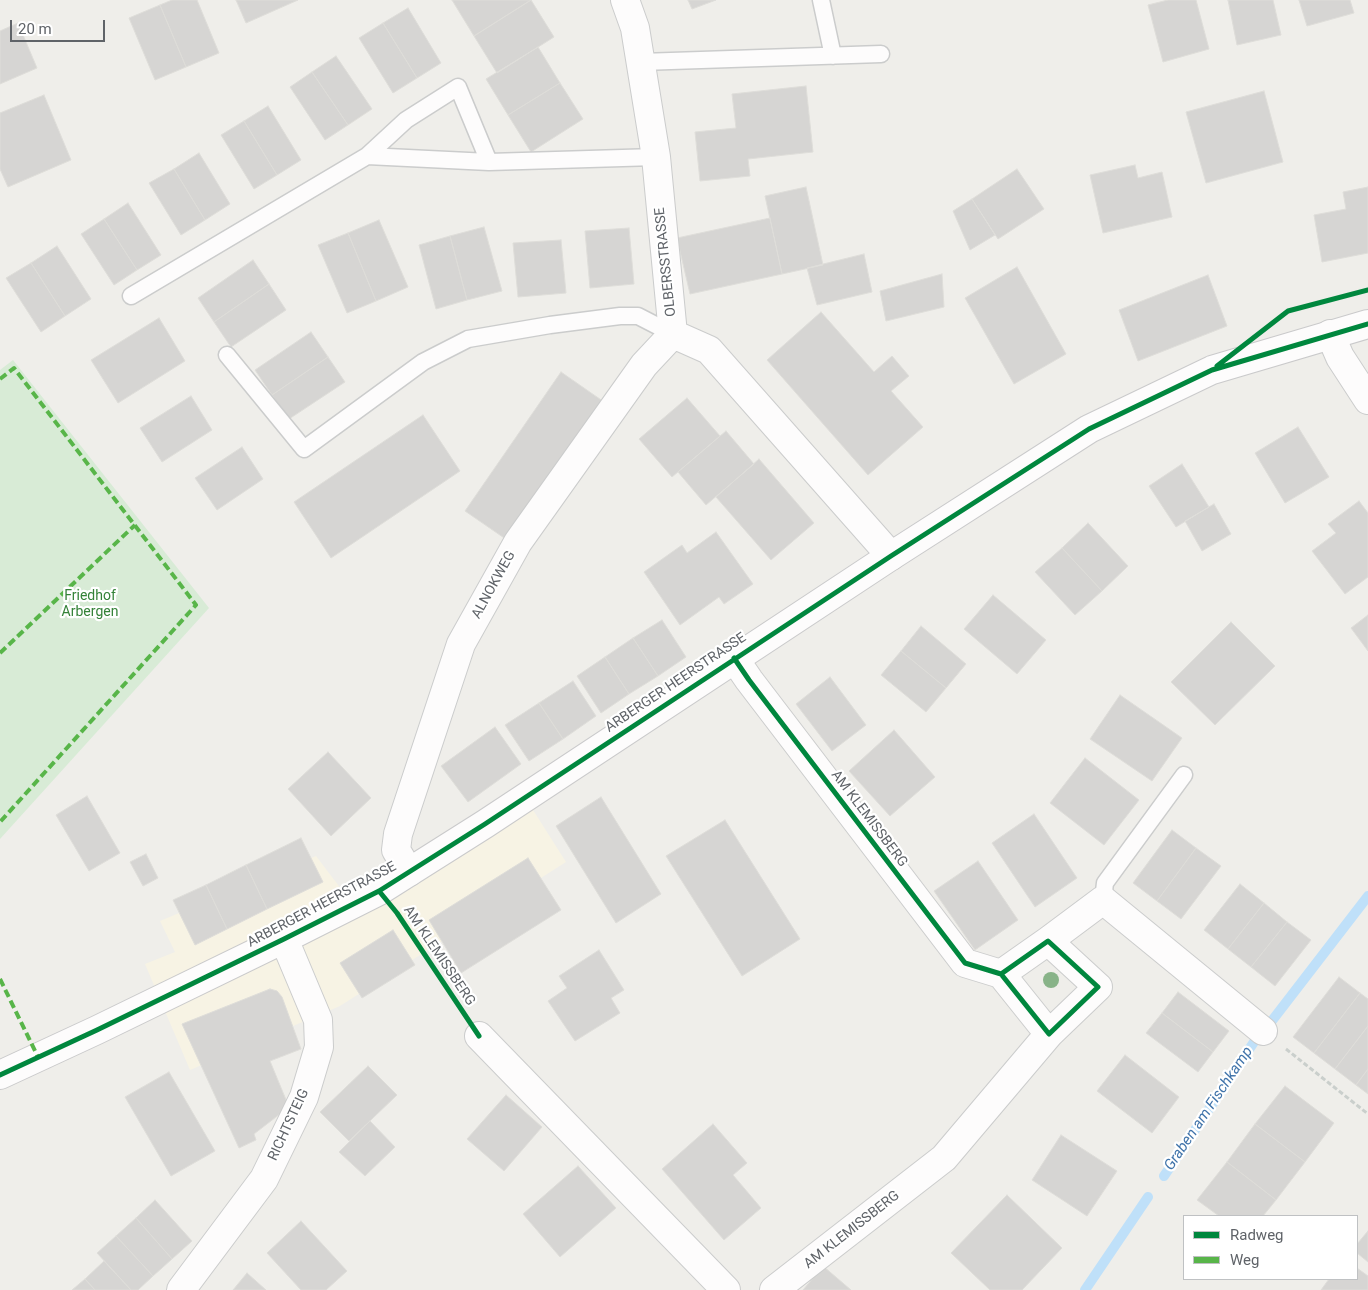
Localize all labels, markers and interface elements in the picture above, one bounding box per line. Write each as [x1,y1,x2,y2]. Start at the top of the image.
scale bar [12,10,108,42]
text: 20 m [18,20,52,38]
street label: OLBERSSTRASSE [652,207,680,317]
street label: ALNOKWEG [468,548,520,622]
park label: Friedhof Arbergen [62,588,118,620]
street label: ARBERGER HEERSTRASSE [602,630,750,736]
street label: AM KLEMISSBERG [827,767,911,871]
street label: ARBERGER HEERSTRASSE [245,859,399,951]
street label: AM KLEMISSBERG [399,903,479,1009]
water label: Graben am Fischkamp [1161,1044,1257,1174]
street label: RICHTSTEIG [265,1086,313,1164]
street label: AM KLEMISSBERG [801,1187,903,1273]
legend [1183,1215,1358,1280]
text: Radweg [1230,1226,1284,1244]
text: Weg [1230,1251,1259,1269]

